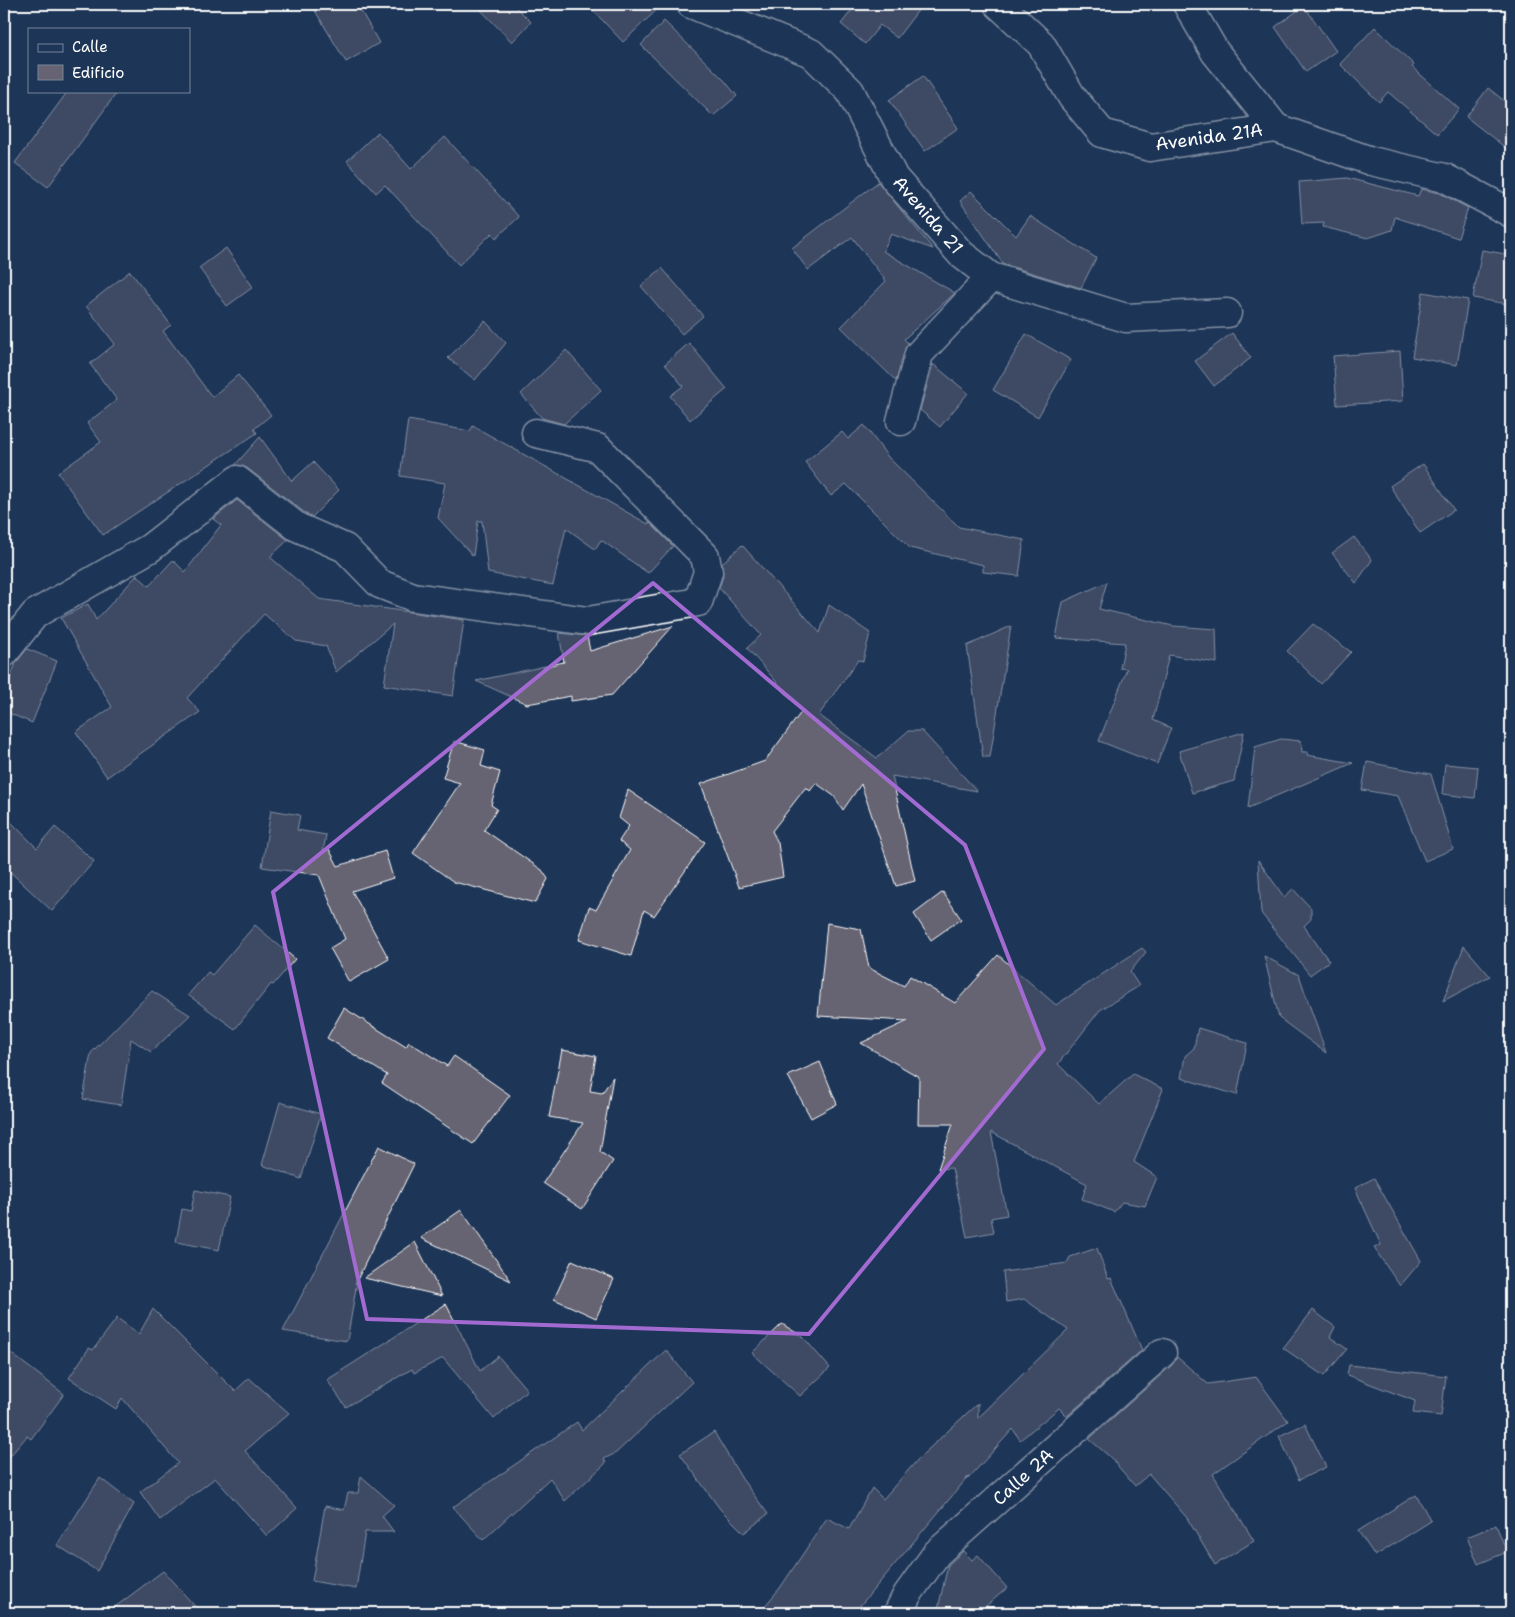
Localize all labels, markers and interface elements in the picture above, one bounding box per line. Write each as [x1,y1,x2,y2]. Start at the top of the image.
legend [28,28,190,92]
text: Calle [72,37,108,57]
text: Edificio [72,63,124,83]
street label: Avenida 21A [1154,118,1264,156]
street label: Avenida 21 [887,171,969,259]
street label: Calle 2A [988,1443,1058,1511]

